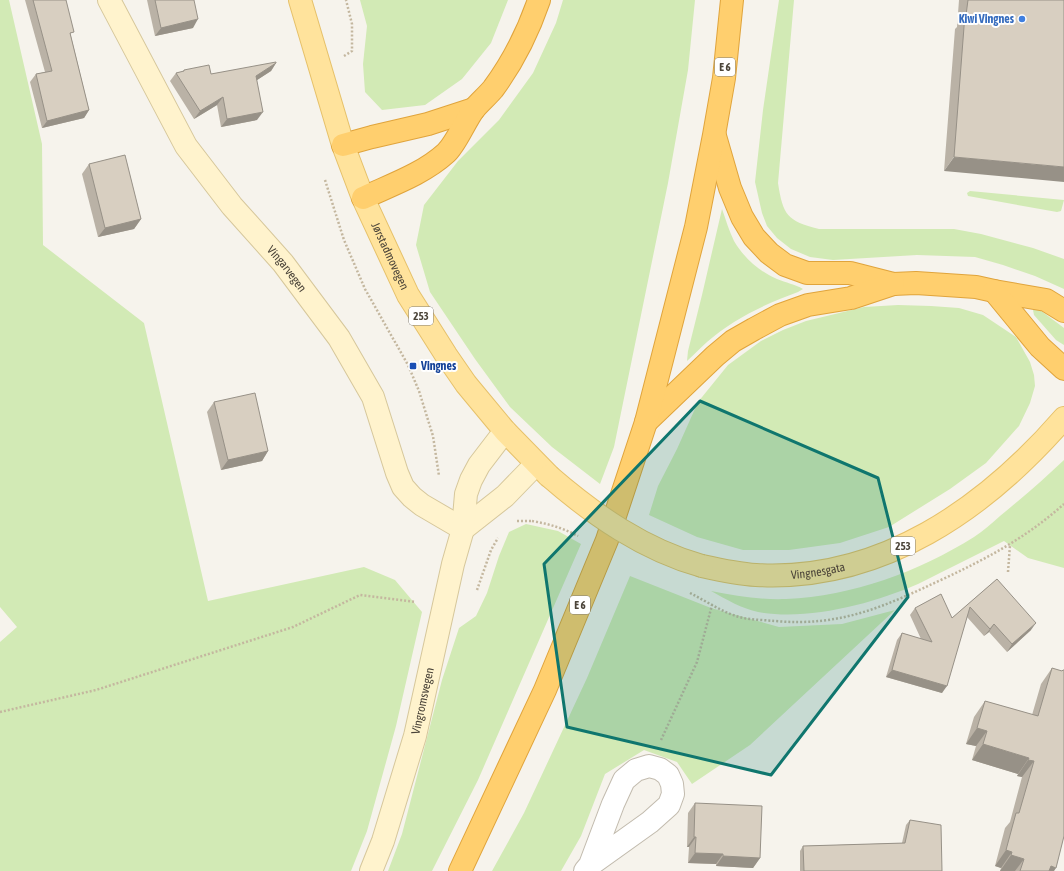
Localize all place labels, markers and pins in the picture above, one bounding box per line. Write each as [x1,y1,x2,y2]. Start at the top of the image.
place label: Kiwi Vingnes [959,12,1015,26]
marker: Kiwi Vingnes [1017,14,1027,24]
place label: Vingnes [420,359,457,373]
marker: Vingnes [408,361,418,371]

